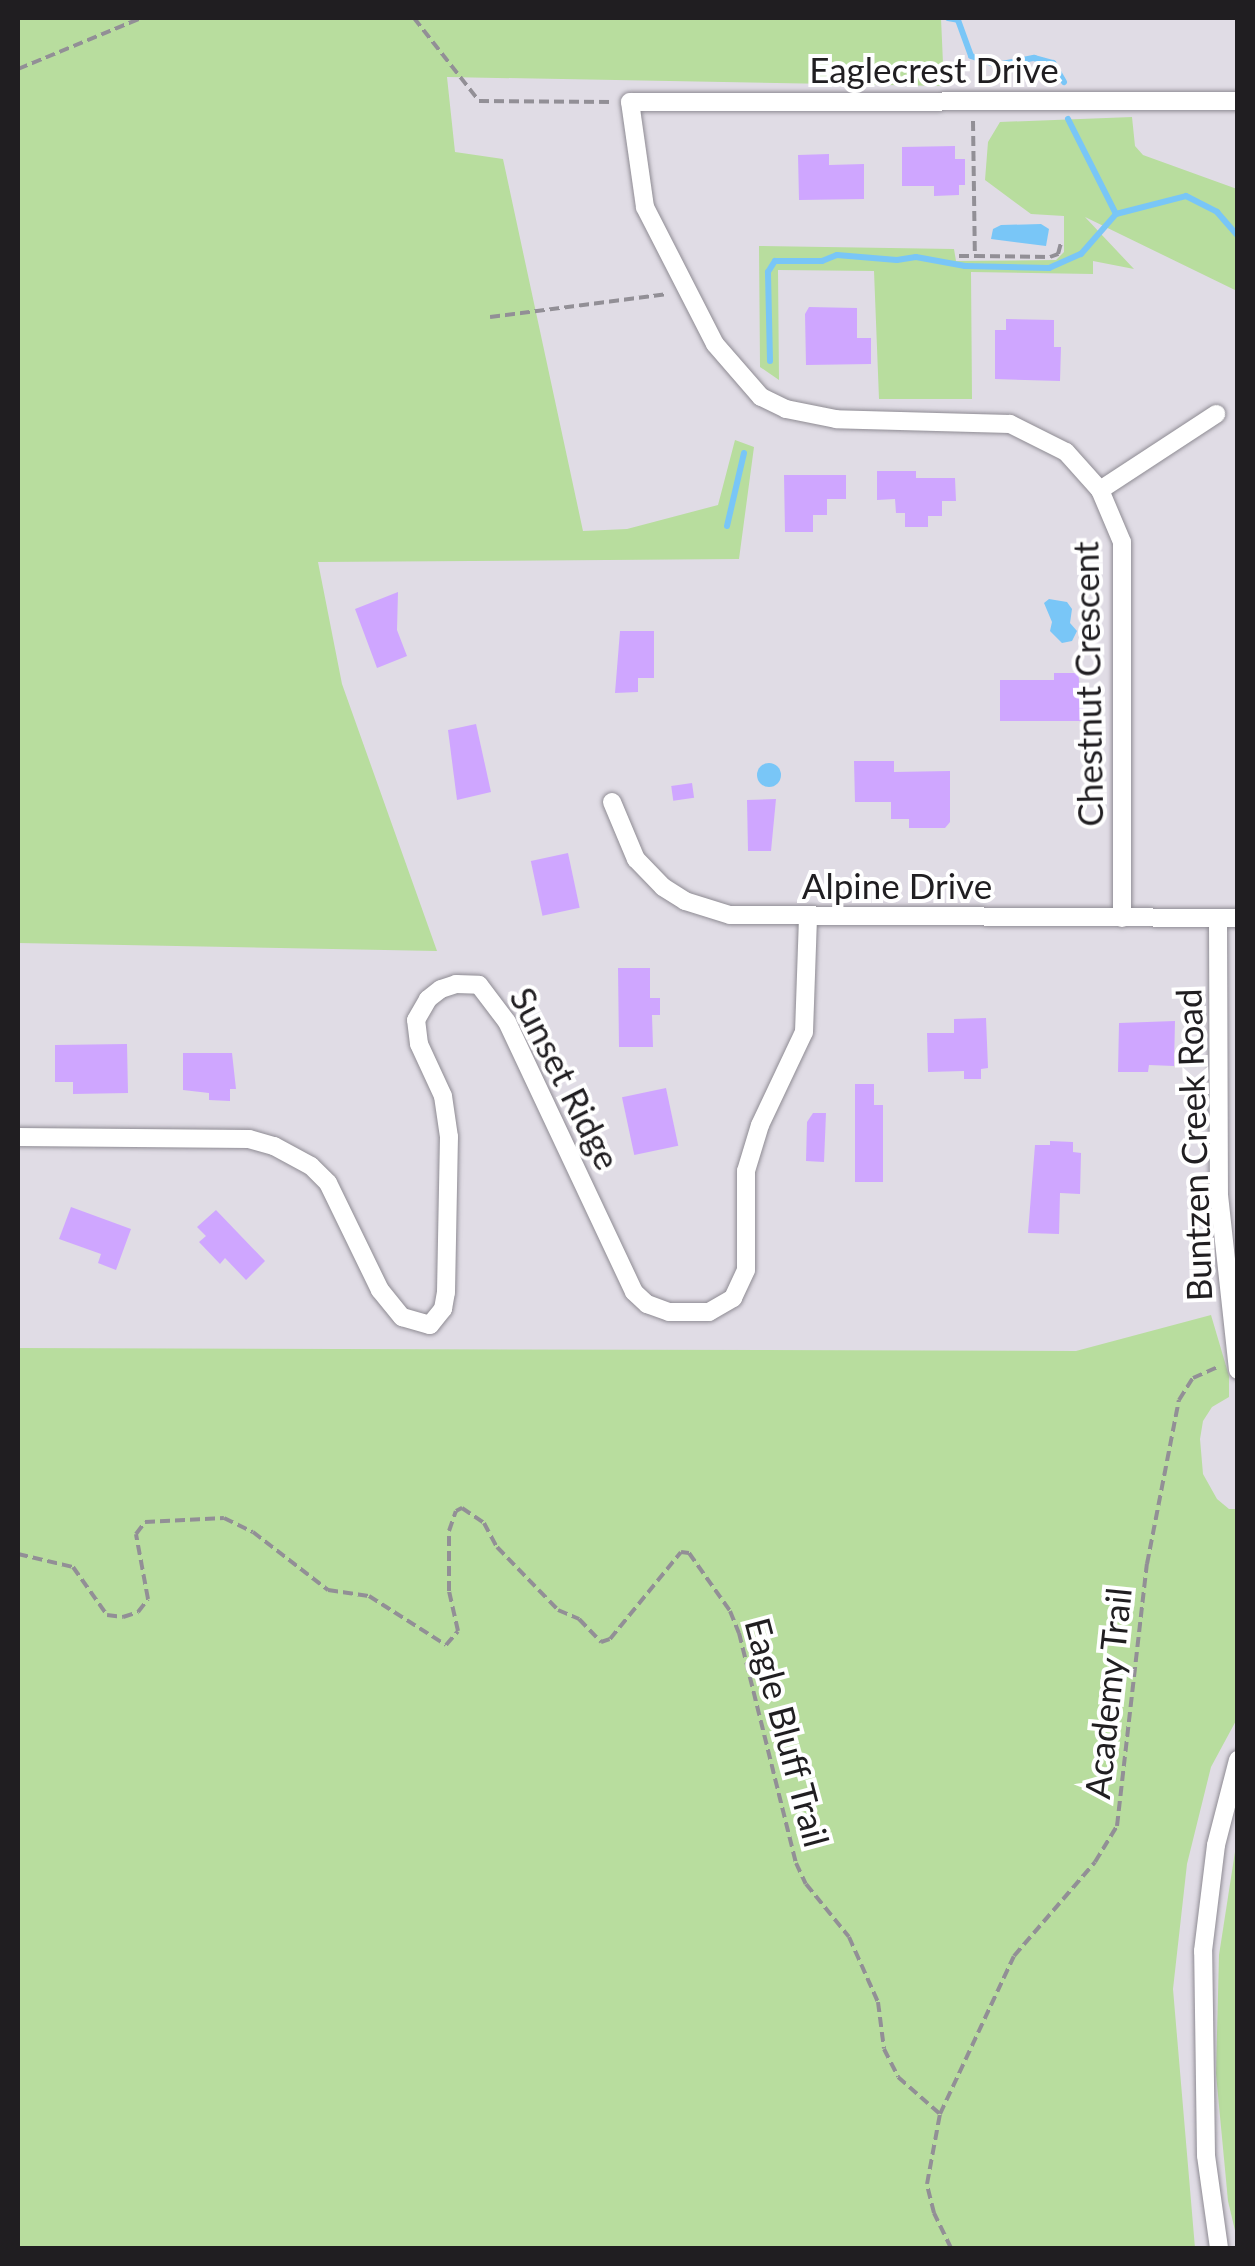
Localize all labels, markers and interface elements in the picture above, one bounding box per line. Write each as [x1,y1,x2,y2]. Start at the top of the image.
street label: Eaglecrest Drive [809,48,1059,90]
street label: Chestnut Crescent [1064,541,1110,827]
street label: Alpine Drive [802,864,992,906]
street label: Sunset Ridge [502,980,630,1176]
street label: Buntzen Creek Road [1167,988,1219,1302]
street label: Academy Trail [1075,1584,1139,1802]
street label: Eagle Bluff Trail [737,1612,839,1852]

